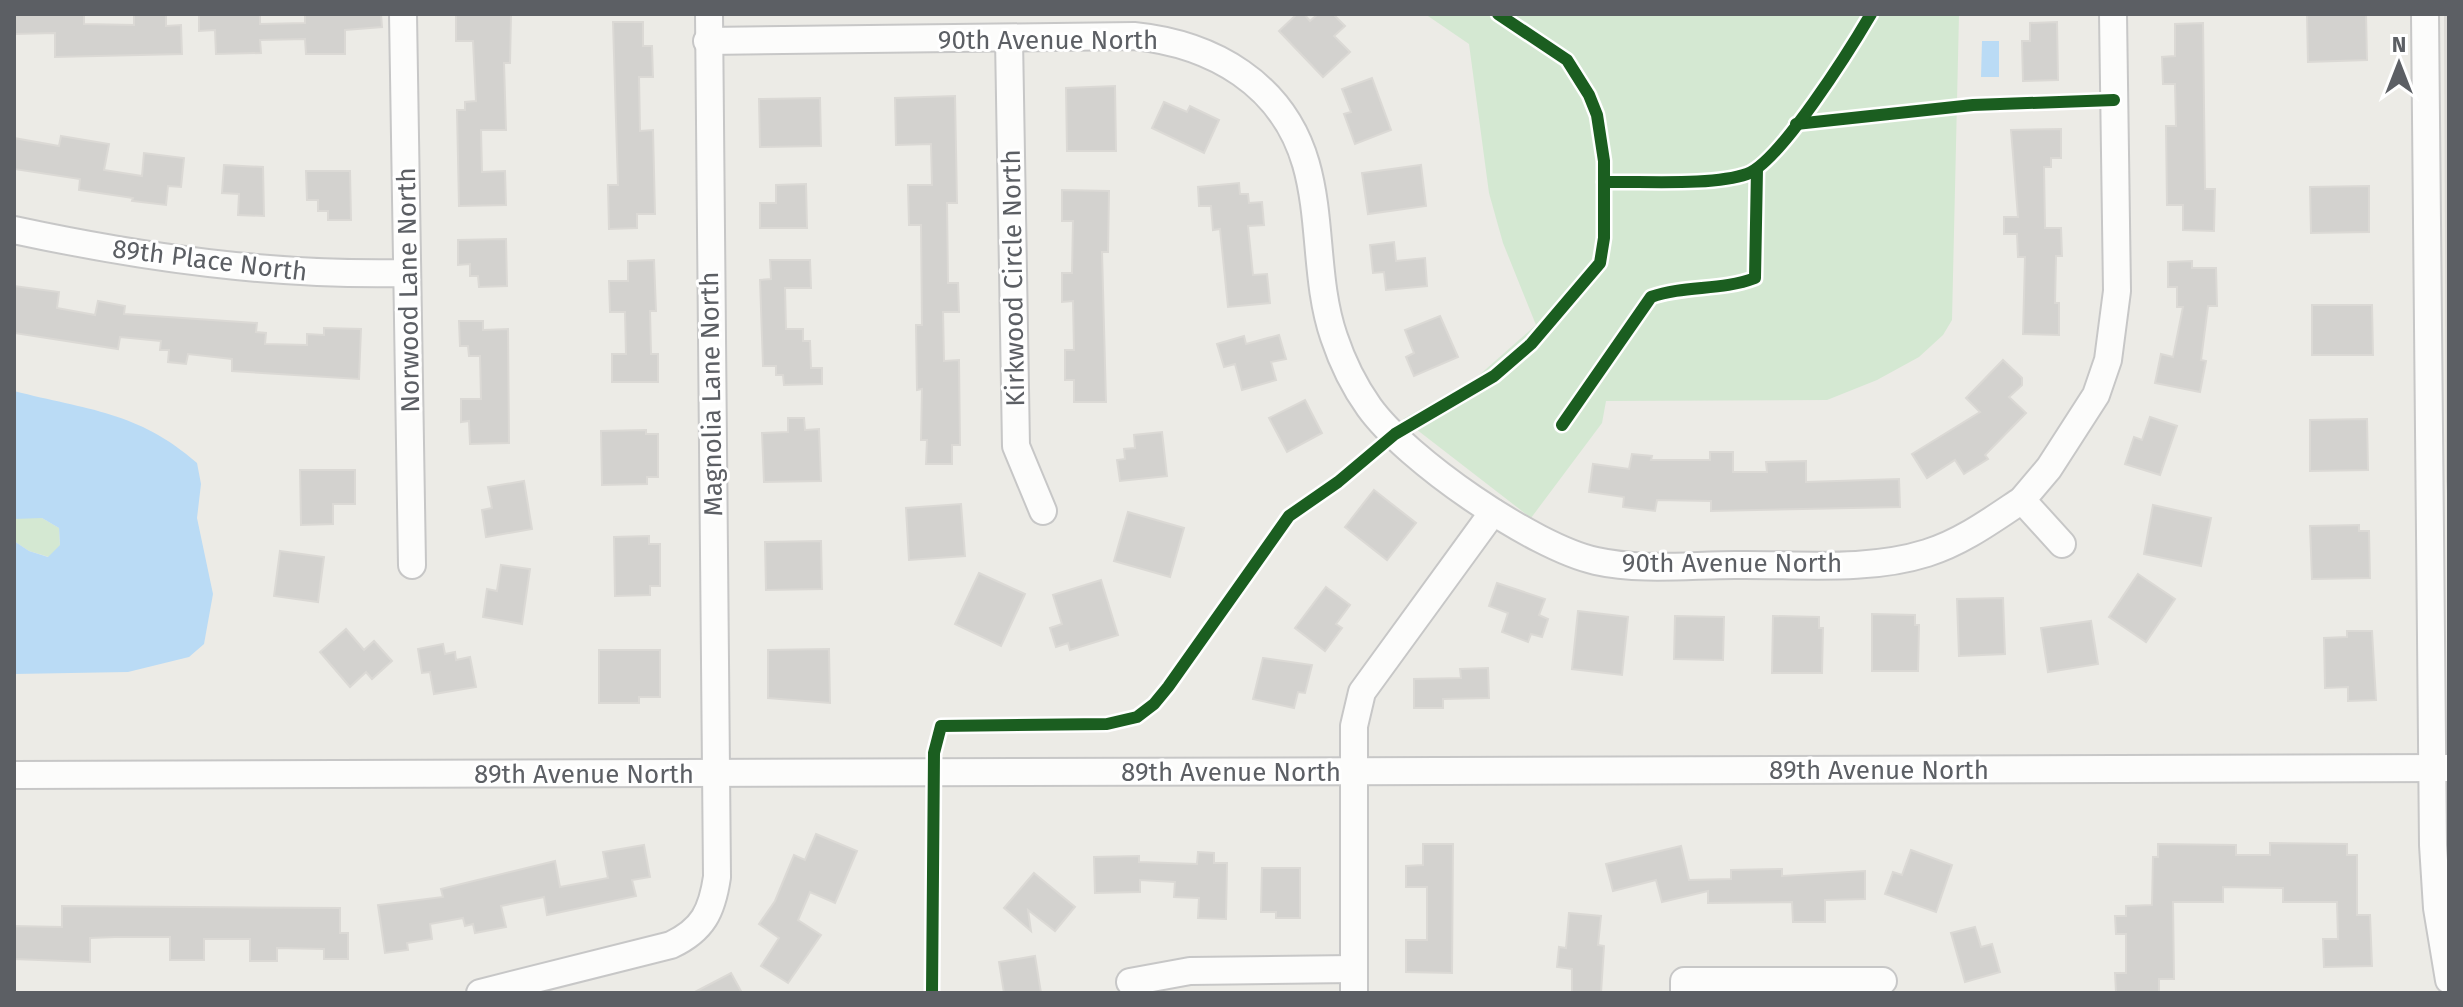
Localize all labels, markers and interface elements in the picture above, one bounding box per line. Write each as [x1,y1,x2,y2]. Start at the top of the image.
north arrow [2359,24,2439,104]
street label: 90th Avenue North [938,25,1158,56]
text: N [2392,31,2406,58]
street label: Kirkwood Circle North [996,149,1031,407]
street label: Norwood Lane North [391,167,426,413]
street label: 89th Place North [111,233,309,288]
street label: Magnolia Lane North [694,271,729,517]
street label: 90th Avenue North [1622,548,1842,579]
street label: 89th Avenue North [1769,755,1989,786]
street label: 89th Avenue North [1121,757,1341,788]
street label: 89th Avenue North [474,759,694,790]

